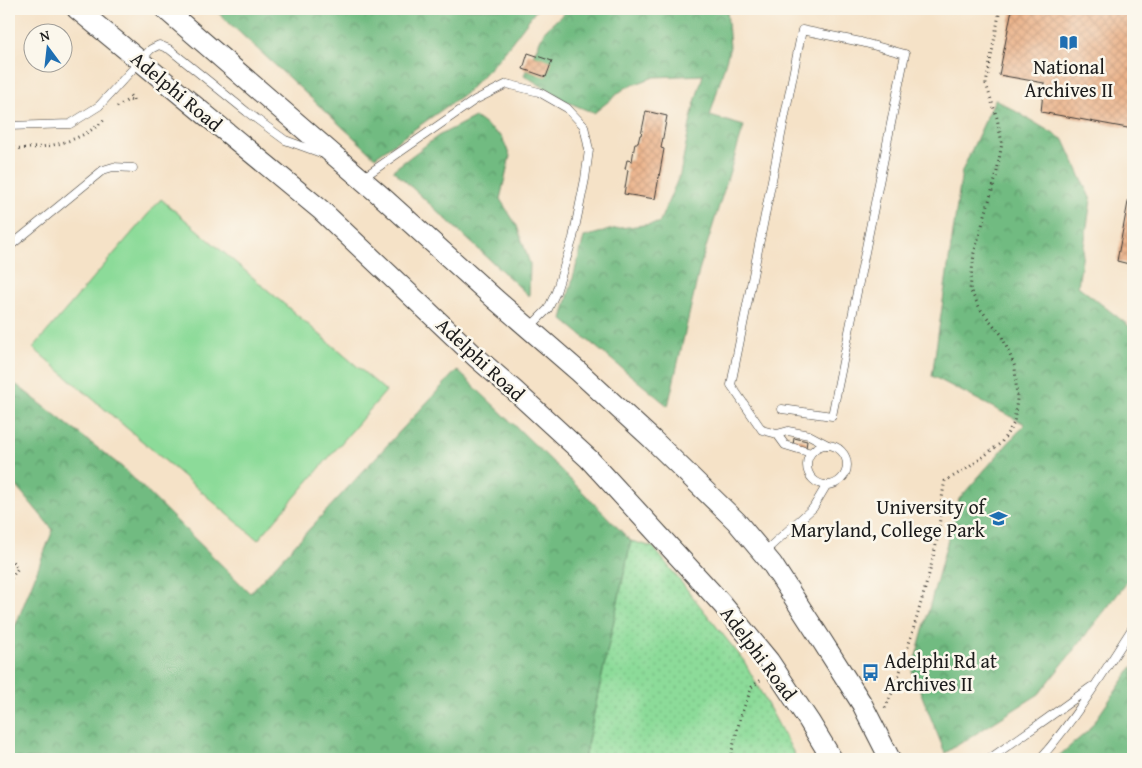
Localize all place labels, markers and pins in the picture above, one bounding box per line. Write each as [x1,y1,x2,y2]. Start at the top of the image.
library icon: National Archives II [1059,32,1079,52]
place label: National Archives II [1025,52,1114,104]
place label: University of Maryland, College Park [791,492,988,544]
school or university icon: University of Maryland, College Park [989,508,1009,528]
place label: Adelphi Rd at Archives II [884,646,997,698]
bus stop icon: Adelphi Rd at Archives II [860,662,880,682]

